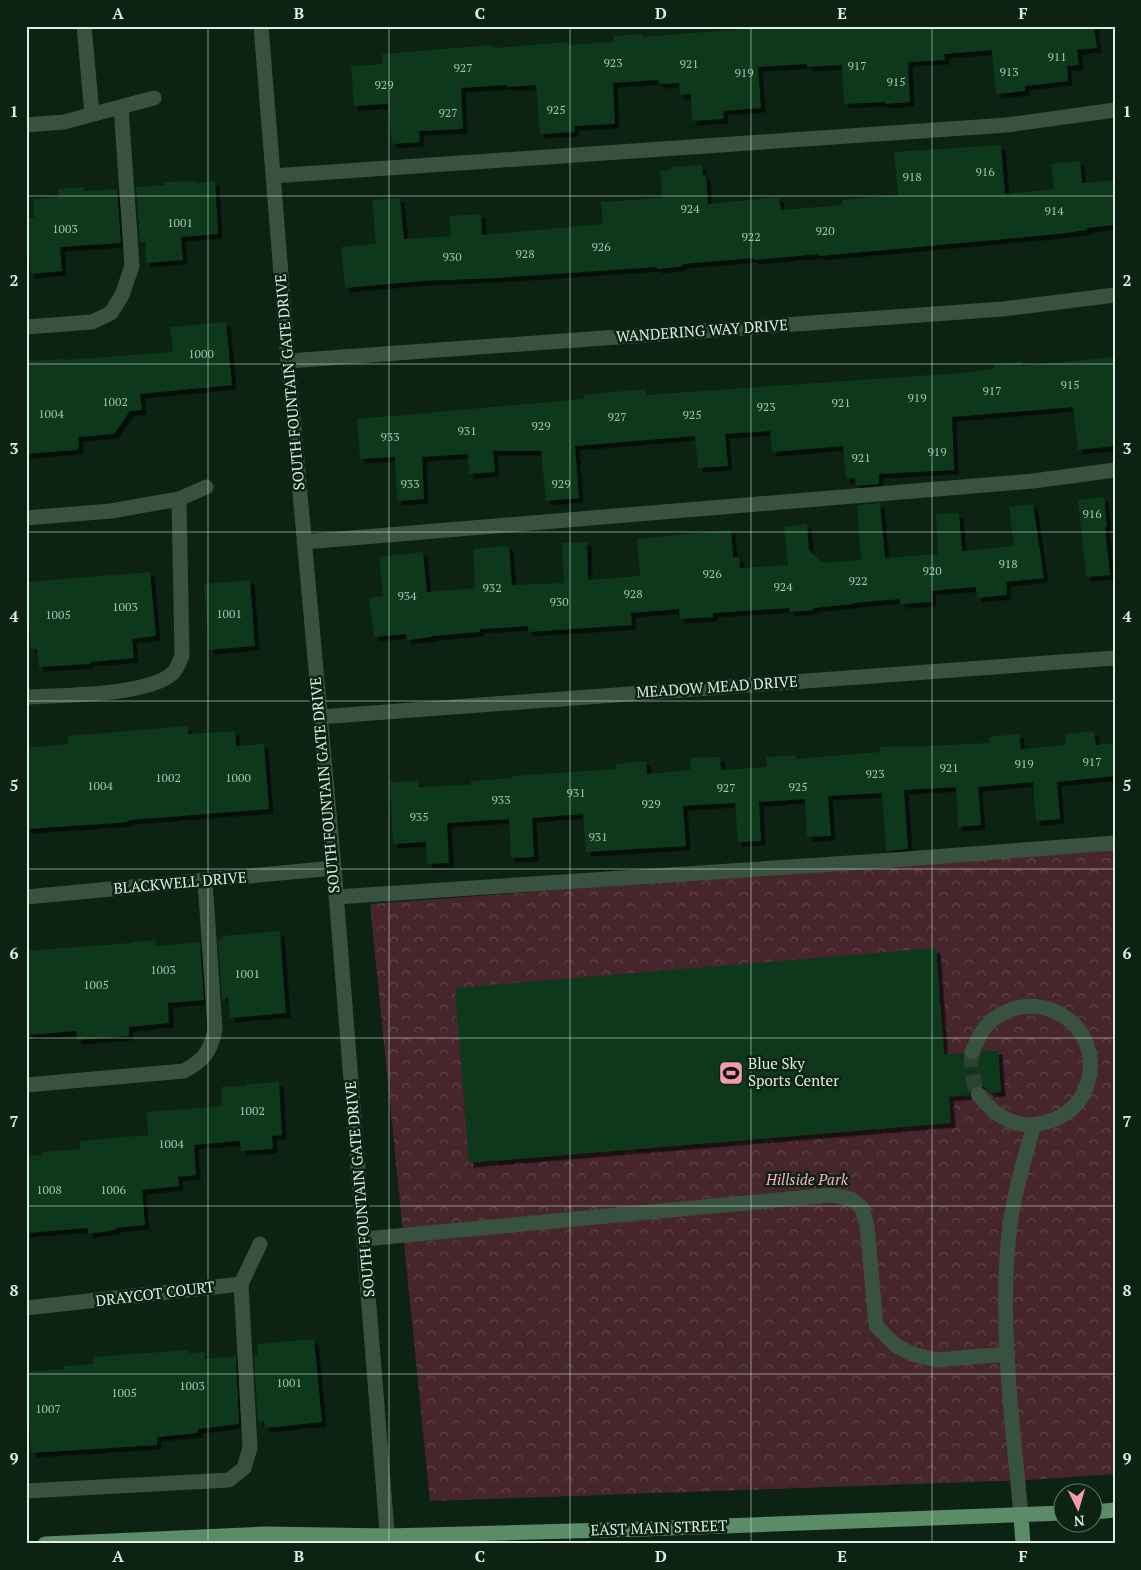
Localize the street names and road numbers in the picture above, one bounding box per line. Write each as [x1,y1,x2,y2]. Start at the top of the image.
street label: SOUTH FOUNTAIN GATE DRIVE [270,273,308,491]
street label: WANDERING WAY DRIVE [615,314,789,346]
street label: MEADOW MEAD DRIVE [636,670,798,702]
street label: SOUTH FOUNTAIN GATE DRIVE [305,676,343,894]
street label: BLACKWELL DRIVE [113,866,247,898]
street label: SOUTH FOUNTAIN GATE DRIVE [340,1080,378,1298]
street label: DRAYCOT COURT [94,1276,215,1310]
street label: EAST MAIN STREET [590,1515,728,1539]

